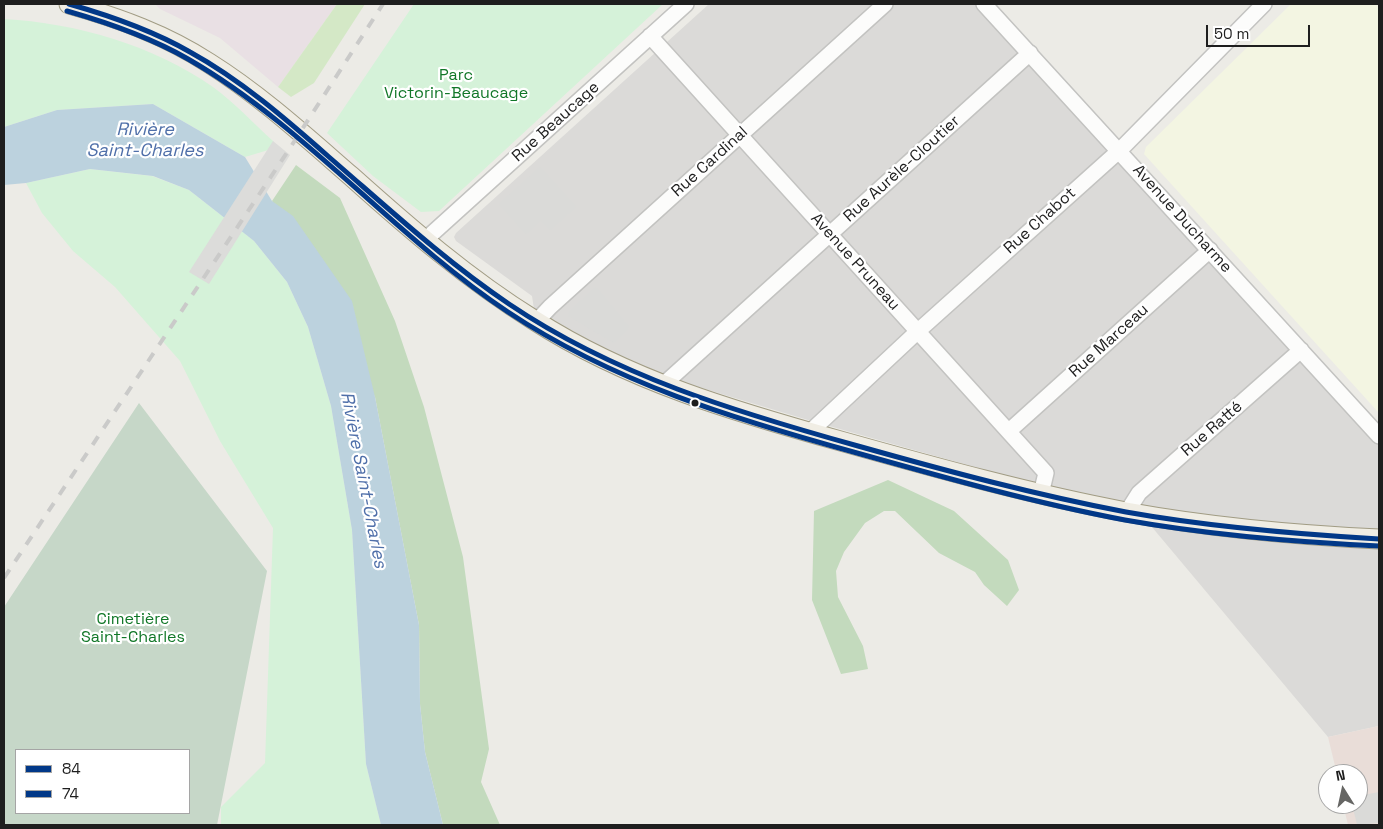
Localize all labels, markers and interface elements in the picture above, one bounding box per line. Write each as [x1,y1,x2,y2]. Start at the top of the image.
scale bar [1208,15,1312,47]
text: 50 m [1214,24,1249,43]
park label: Parc Victorin-Beaucage [384,66,528,104]
street label: Rue Beaucage [508,78,604,166]
street label: Rue Aurèle-Cloutier [840,112,964,226]
water label: Rivière Saint-Charles [86,119,204,162]
street label: Rue Cardinal [668,123,752,201]
street label: Avenue Ducharme [1128,161,1236,277]
street label: Rue Chabot [1000,184,1080,258]
street label: Avenue Pruneau [806,209,904,315]
street label: Rue Marceau [1065,300,1153,382]
water label: Rivière Saint-Charles [335,390,391,570]
street label: Rue Ratté [1177,397,1247,461]
unlabelled marker [690,398,700,408]
park label: Cimetière Saint-Charles [81,610,185,648]
legend [15,749,190,814]
text: 84 [62,759,81,778]
north arrow [1318,764,1368,814]
text: N [1334,766,1347,785]
text: 74 [62,784,79,803]

